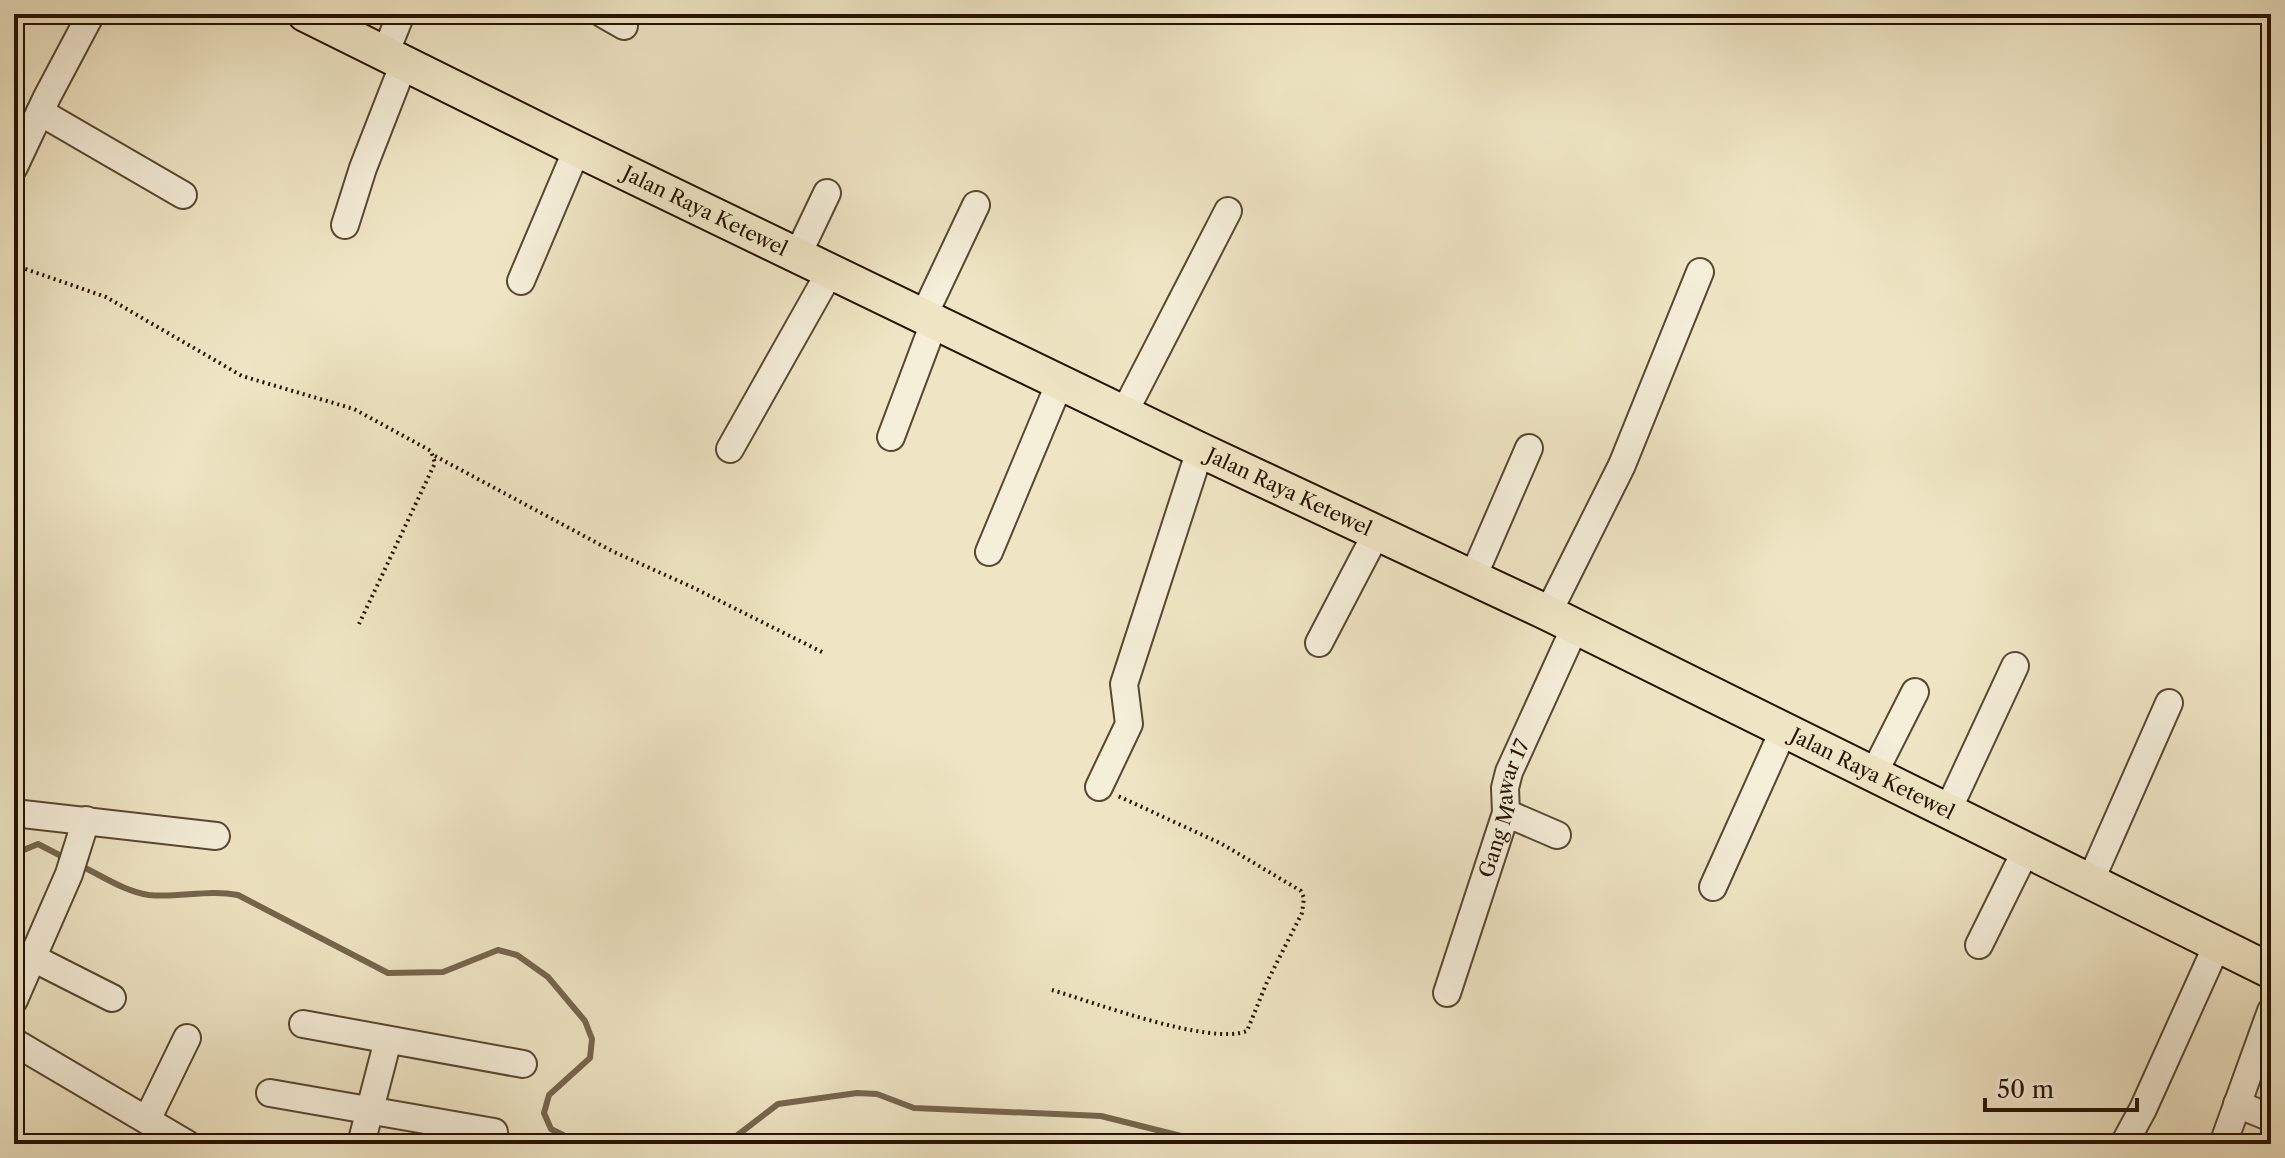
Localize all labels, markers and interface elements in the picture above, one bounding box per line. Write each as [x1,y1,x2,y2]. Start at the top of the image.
street label: Jalan Raya Ketewel [616,160,792,261]
street label: Jalan Raya Ketewel [1200,441,1376,541]
street label: Jalan Raya Ketewel [1784,722,1959,824]
street label: Gang Mawar 17 [1474,735,1534,881]
scale bar [1985,1062,2137,1112]
text: 50 m [1997,1075,2054,1104]

